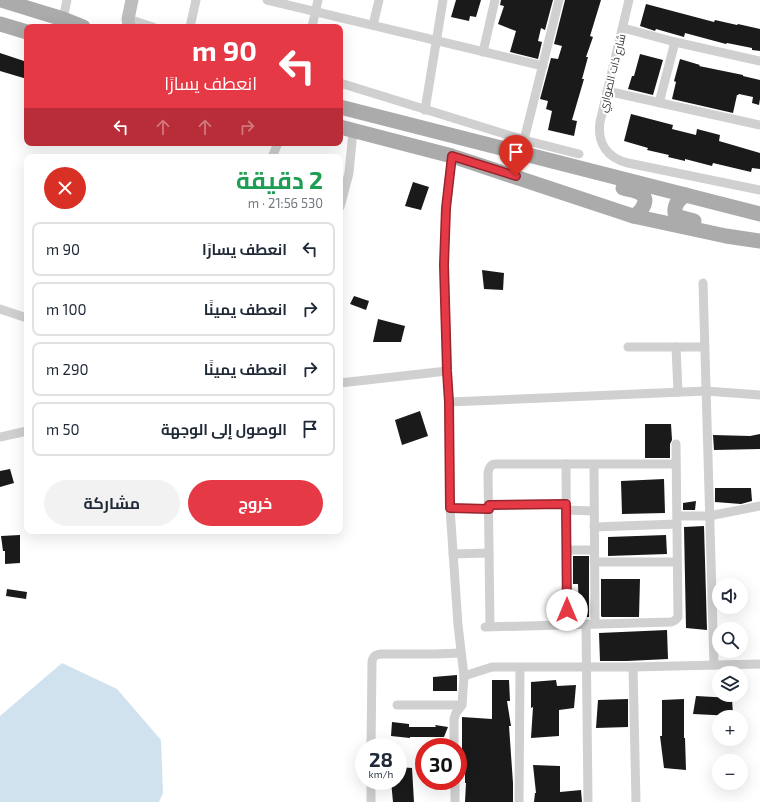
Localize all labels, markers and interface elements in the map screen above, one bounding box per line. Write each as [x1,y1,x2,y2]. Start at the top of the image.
street label: شارع ذات الصواري [595,32,630,114]
text: 90 m [192,33,257,67]
icon: left [271,40,323,92]
text: انعطف يسارًا [164,72,257,94]
icon: left [110,116,132,138]
icon: ahead [152,116,174,138]
icon: ahead [194,116,216,138]
icon: right [236,116,258,138]
pin [499,135,533,176]
icon: arrive [505,141,527,163]
text: 2 دقيقة [236,165,323,194]
button: close [44,167,86,209]
text: 530 m · 21:56 [248,195,323,211]
icon: left [299,238,321,260]
text: 90 m [46,240,80,258]
text: انعطف يسارًا [202,240,287,258]
icon: right [299,298,321,320]
text: 100 m [46,300,87,318]
text: انعطف يمينًا [204,300,287,318]
icon: right [299,358,321,380]
text: 290 m [46,360,89,378]
text: انعطف يمينًا [204,360,287,378]
icon: arrive [299,418,321,440]
text: 50 m [46,420,80,438]
text: الوصول إلى الوجهة [161,420,287,438]
button: مشاركة [44,480,180,526]
button: خروج [188,480,323,526]
map controls [712,578,748,790]
button: sound [712,578,748,614]
position arrow [546,589,588,631]
button: search [712,622,748,658]
button: layers [712,666,748,702]
button: + [712,710,748,746]
speed limit sign: 30 [415,738,467,790]
text: 28 [369,747,393,771]
button: − [712,754,748,790]
text: km/h [369,768,393,780]

